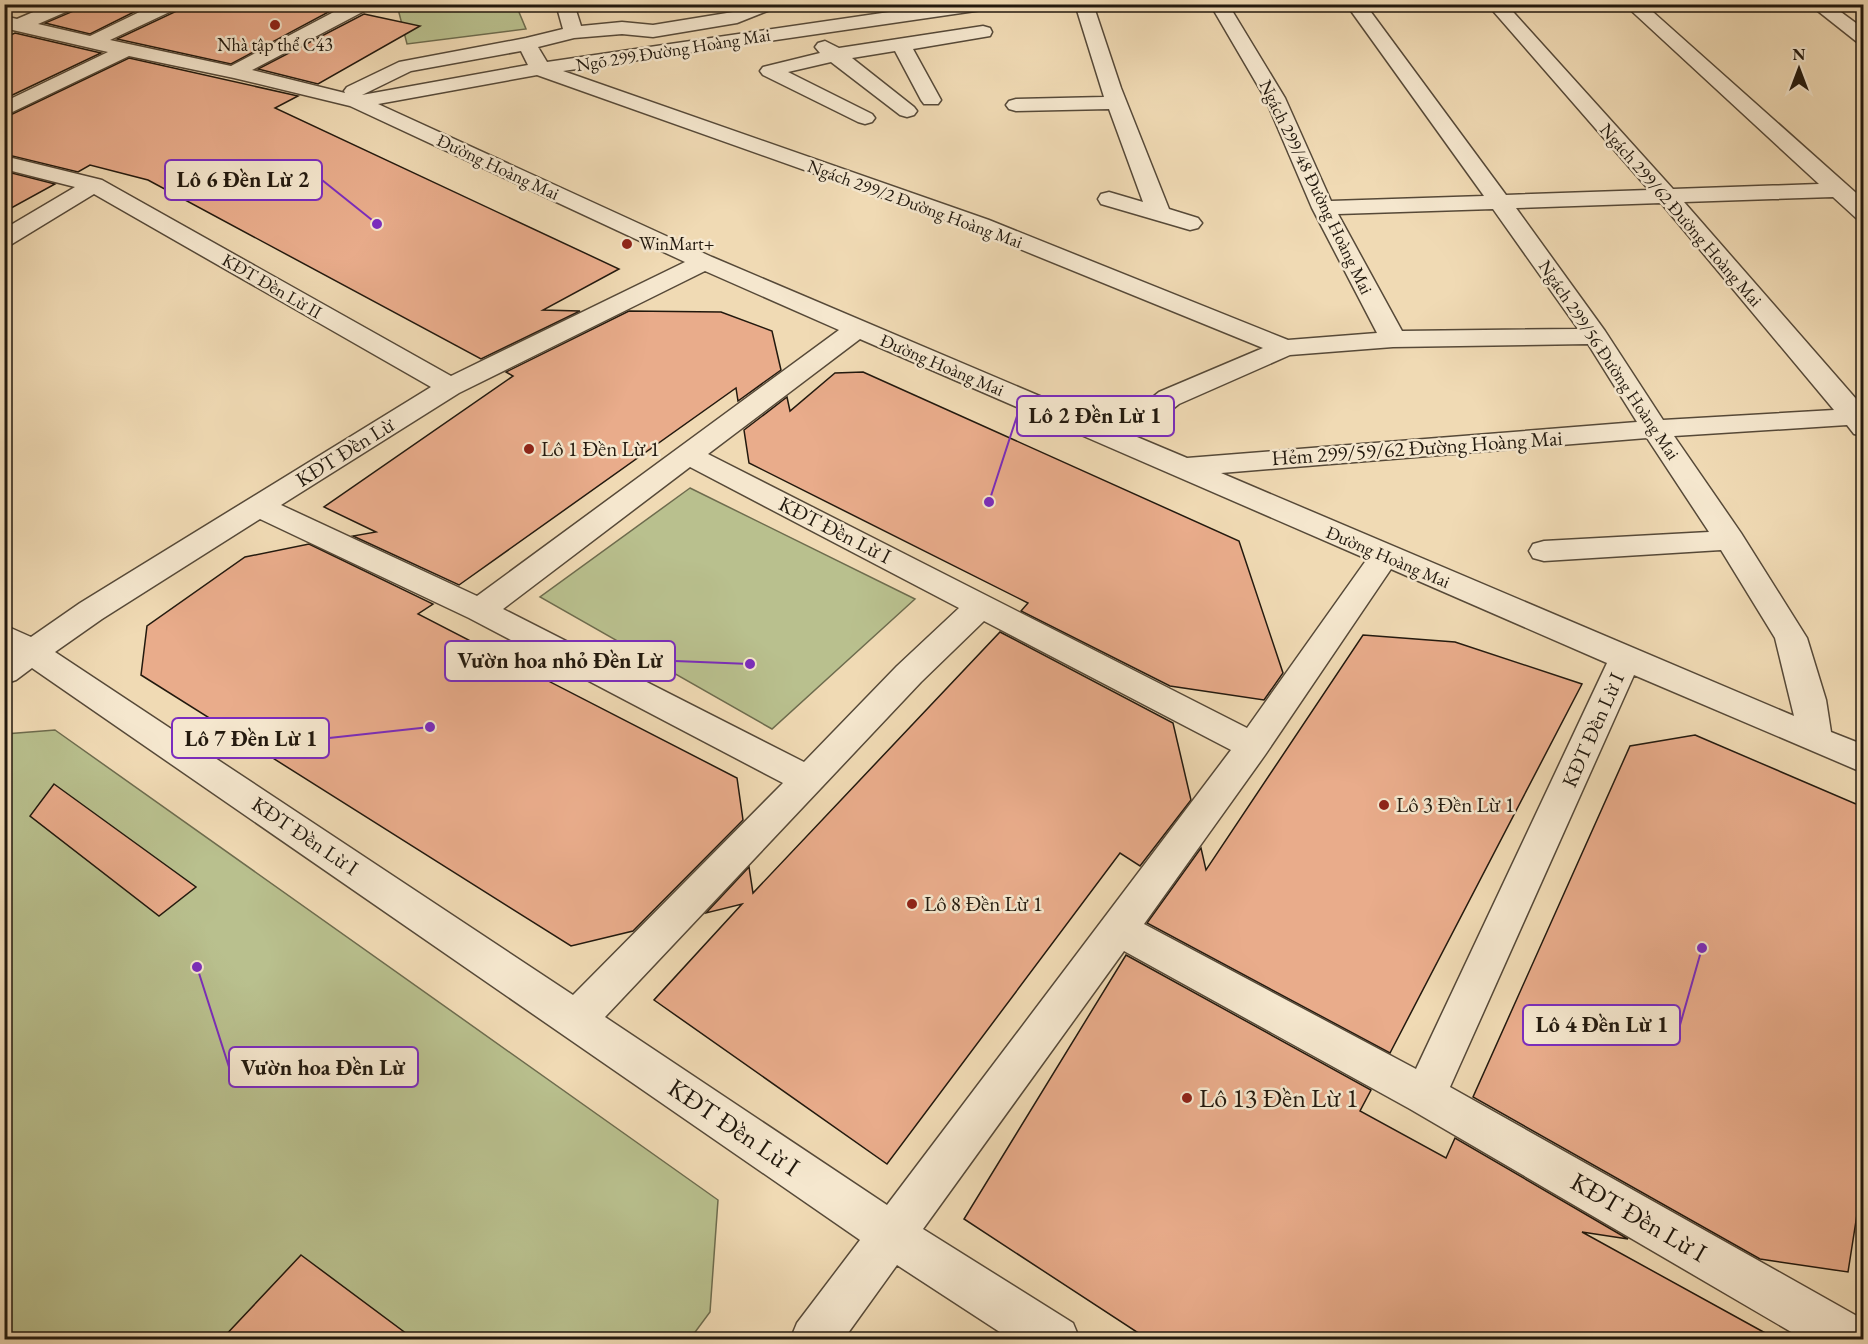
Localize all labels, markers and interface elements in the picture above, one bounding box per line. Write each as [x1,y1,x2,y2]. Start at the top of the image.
marker: Nhà tập thể C43 [268,18,282,32]
street label: Ngõ 299 Đường Hoàng Mai [574,23,772,76]
place label: Nhà tập thể C43 [217,33,333,56]
north arrow [1769,39,1829,99]
text: N [1793,44,1806,65]
street label: Ngách 299/48 Đường Hoàng Mai [1254,76,1379,298]
street label: Ngách 299/62 Đường Hoàng Mai [1595,118,1768,312]
street label: Đường Hoàng Mai [433,128,564,205]
street label: Ngách 299/2 Đường Hoàng Mai [804,154,1026,253]
callout: Lô 6 Đền Lừ 2 [165,160,322,200]
text: Lô 6 Đền Lừ 2 [176,165,310,194]
place label: WinMart+ [639,232,714,255]
marker: WinMart+ [620,237,634,251]
street label: KĐT Đền Lừ II [218,248,326,323]
street label: Ngách 299/56 Đường Hoàng Mai [1534,256,1685,464]
street label: Đường Hoàng Mai [877,328,1008,401]
callout: Lô 2 Đền Lừ 1 [1017,396,1174,436]
text: Lô 2 Đền Lừ 1 [1028,401,1162,430]
street label: KĐT Đền Lừ [290,411,399,493]
street label: Hẻm 299/59/62 Đường Hoàng Mai [1271,424,1563,471]
place label: Lô 1 Đền Lừ 1 [541,435,660,462]
marker: Lô 1 Đền Lừ 1 [522,442,536,456]
street label: KĐT Đền Lừ I [774,490,896,569]
street label: Đường Hoàng Mai [1323,520,1454,593]
callout: Vườn hoa nhỏ Đền Lừ [445,641,675,681]
text: Vườn hoa nhỏ Đền Lừ [457,646,664,675]
street label: KĐT Đền Lừ I [1555,668,1630,791]
callout: Lô 7 Đền Lừ 1 [172,718,329,758]
text: Lô 7 Đền Lừ 1 [184,724,318,753]
street label: KĐT Đền Lừ I [247,790,364,881]
place label: Lô 3 Đền Lừ 1 [1396,791,1515,818]
marker: Lô 3 Đền Lừ 1 [1377,798,1391,812]
place label: Lô 8 Đền Lừ 1 [924,890,1043,917]
marker: Lô 8 Đền Lừ 1 [905,897,919,911]
callout: Lô 4 Đền Lừ 1 [1523,1005,1680,1045]
text: Lô 4 Đền Lừ 1 [1535,1010,1669,1039]
callout: Vườn hoa Đền Lừ [229,1047,418,1087]
text: Vườn hoa Đền Lừ [241,1053,406,1082]
street label: KĐT Đền Lừ I [662,1070,807,1184]
place label: Lô 13 Đền Lừ 1 [1199,1081,1359,1115]
marker: Lô 13 Đền Lừ 1 [1180,1091,1194,1105]
street label: KĐT Đền Lừ I [1565,1164,1713,1270]

